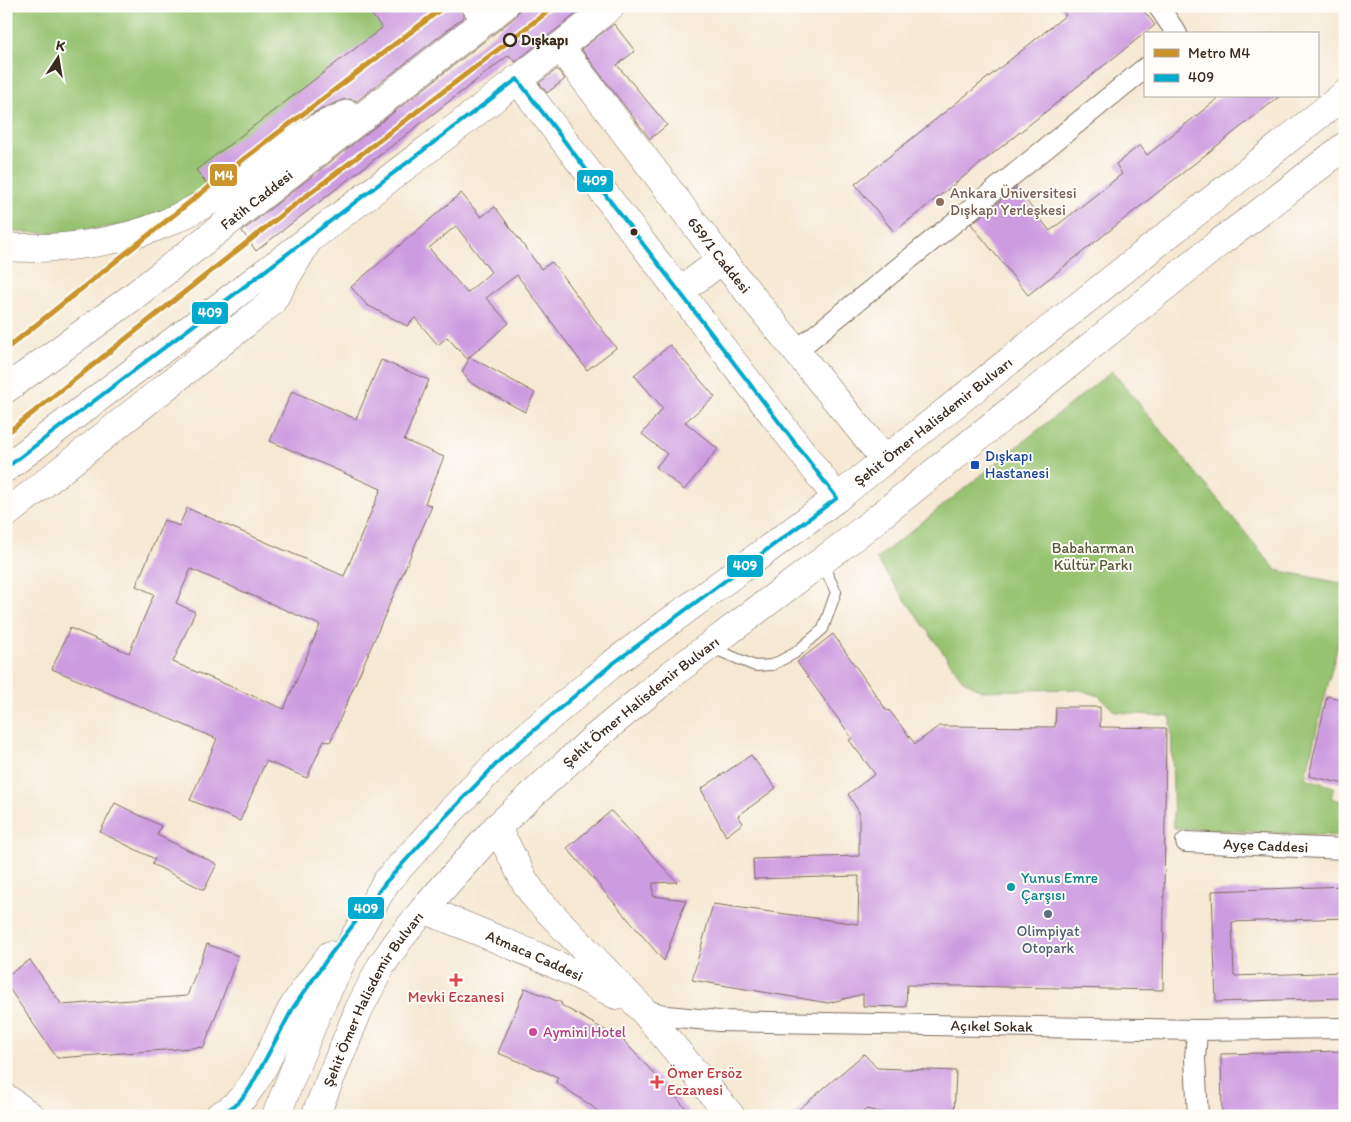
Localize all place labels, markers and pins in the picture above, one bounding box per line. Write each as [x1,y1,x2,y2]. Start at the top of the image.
place label: Dışkapı [521,31,568,50]
marker: Dışkapı [503,33,517,47]
place label: Ankara Üniversitesi Dışkapı Yerleşkesi [950,184,1076,219]
marker: Ankara Üniversitesi Dışkapı Yerleşkesi [934,196,946,208]
unlabelled marker [629,227,639,237]
place label: Dışkapı Hastanesi [985,447,1049,482]
marker: Dışkapı Hastanesi [969,459,981,471]
place label: Yunus Emre Çarşısı [1021,869,1098,904]
marker: Yunus Emre Çarşısı [1005,881,1017,893]
marker: Olimpiyat Otopark [1042,908,1054,920]
place label: Olimpiyat Otopark [1016,922,1080,957]
marker: Mevki Eczanesi [450,974,462,986]
place label: Mevki Eczanesi [408,988,504,1006]
place label: Aymini Hotel [543,1023,627,1041]
marker: Aymini Hotel [527,1026,539,1038]
place label: Ömer Ersöz Eczanesi [667,1064,742,1099]
marker: Ömer Ersöz Eczanesi [651,1076,663,1088]

